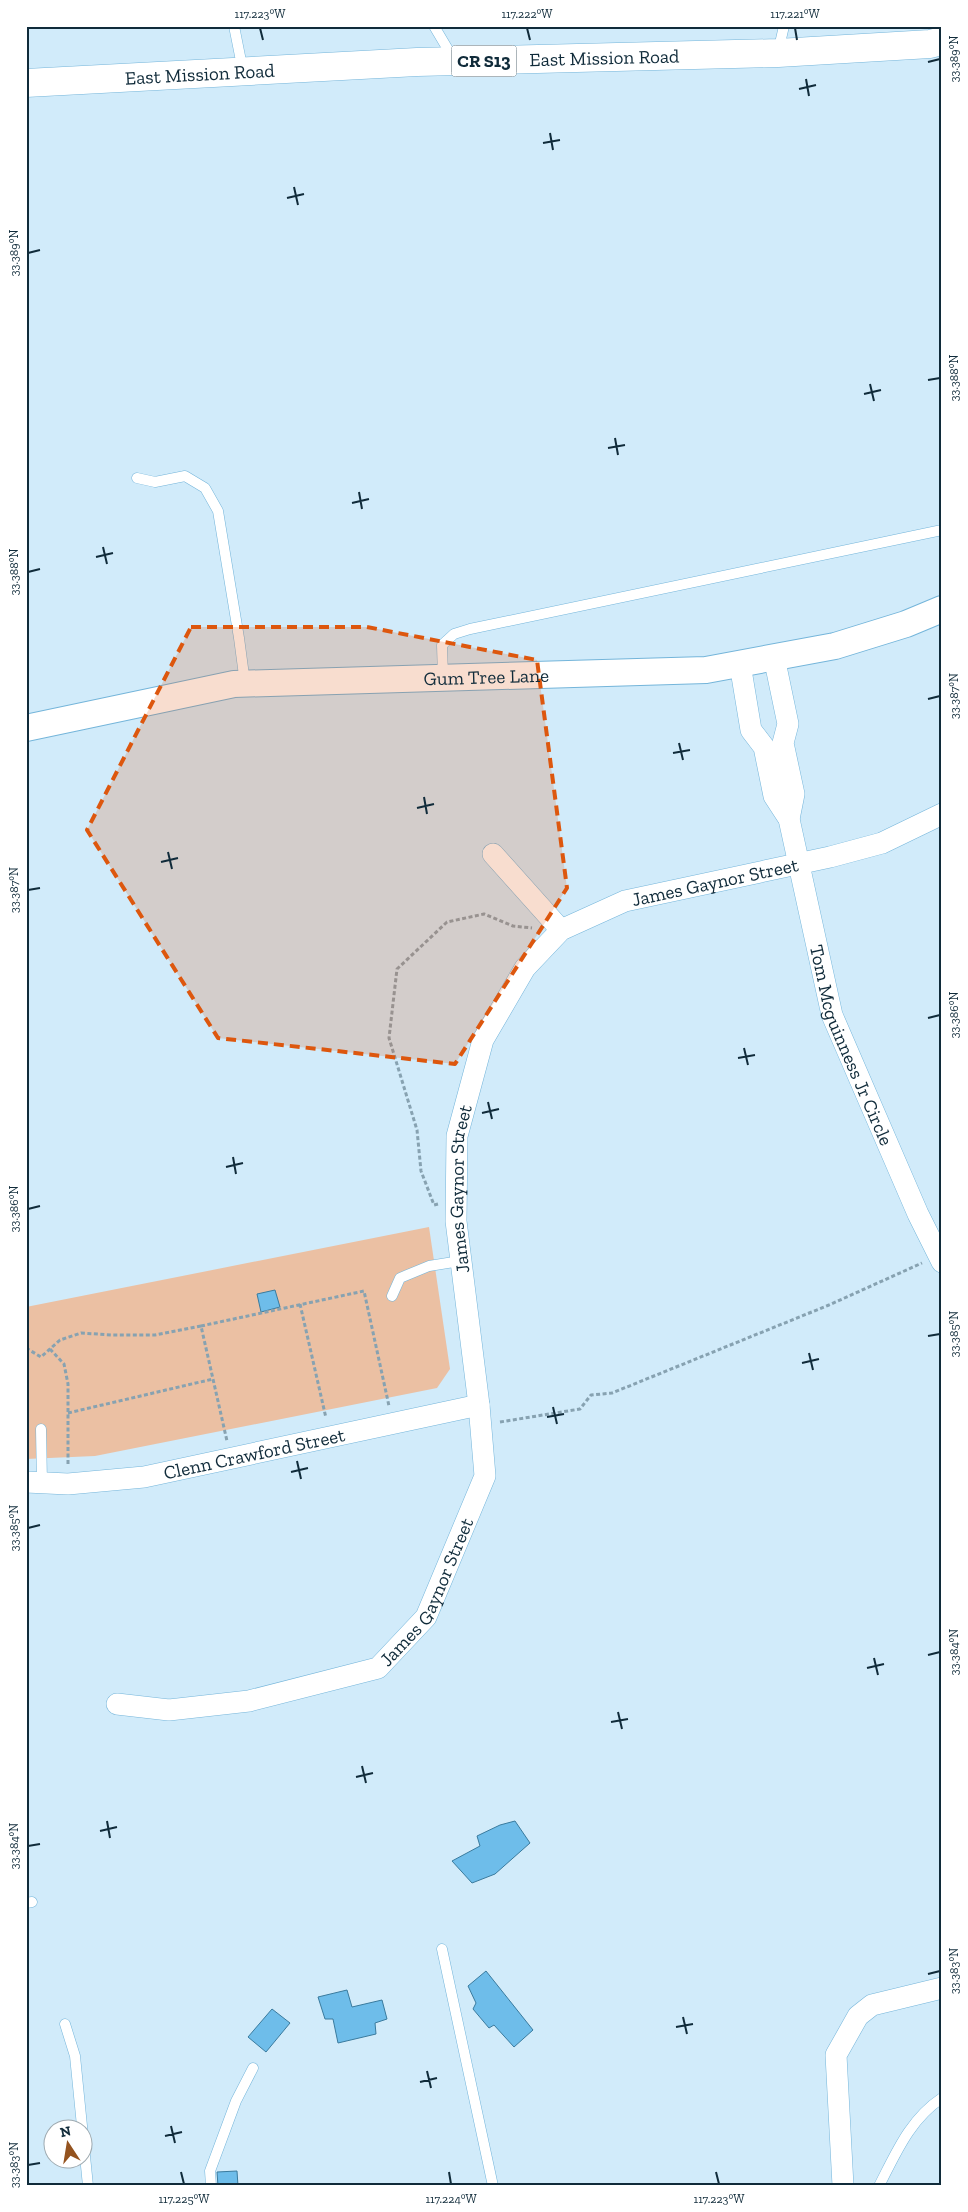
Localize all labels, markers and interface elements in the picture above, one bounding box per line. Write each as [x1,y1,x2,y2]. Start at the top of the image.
text: 117.223°W [235,7,286,21]
text: 117.222°W [501,7,553,21]
text: 117.221°W [770,7,820,21]
text: 33.389°N [947,36,961,82]
street label: East Mission Road [529,44,680,71]
road number: CR S13 [452,46,516,76]
street label: East Mission Road [124,59,276,90]
text: 33.389°N [7,230,21,276]
text: 33.388°N [947,355,961,401]
text: 33.388°N [7,549,21,595]
street label: Gum Tree Lane [423,664,549,690]
text: 33.387°N [947,673,961,719]
street label: James Gaynor Street [630,853,800,911]
text: 33.387°N [7,867,21,913]
street label: Tom Mcguinness Jr Circle [805,943,898,1149]
text: 33.386°N [947,992,961,1038]
street label: James Gaynor Street [445,1102,477,1274]
text: 33.386°N [7,1186,21,1232]
text: 33.385°N [947,1311,961,1357]
street label: Clenn Crawford Street [162,1423,347,1484]
text: 33.385°N [7,1505,21,1551]
street label: James Gaynor Street [375,1514,478,1671]
text: 33.384°N [947,1629,961,1675]
text: 33.384°N [7,1823,21,1869]
text: 33.383°N [947,1948,961,1994]
north arrow [42,2120,92,2170]
text: N [58,2122,73,2141]
text: 33.383°N [7,2142,21,2188]
text: 117.225°W [158,2192,210,2206]
text: 117.224°W [425,2192,477,2206]
text: 117.223°W [694,2192,745,2206]

